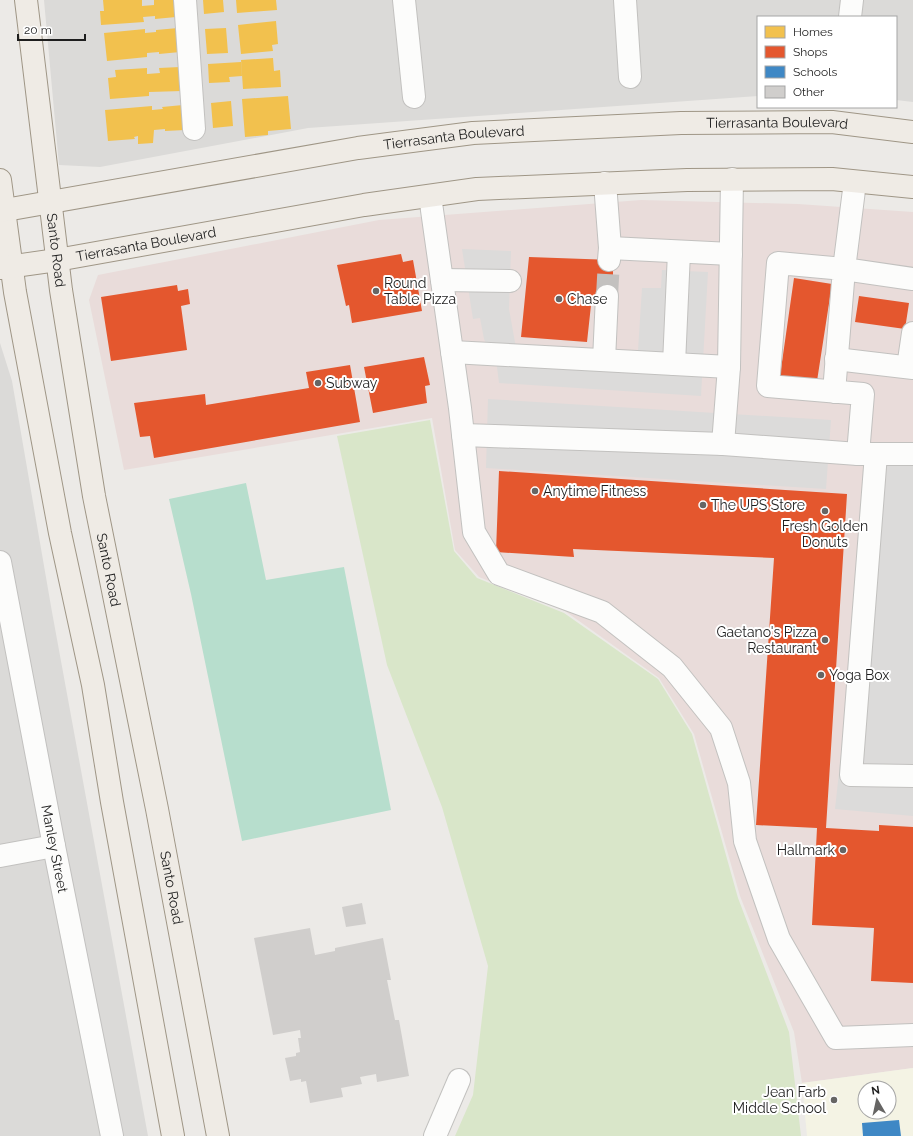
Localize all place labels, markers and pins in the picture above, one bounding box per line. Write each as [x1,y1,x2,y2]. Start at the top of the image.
place label: Round Table Pizza [384,275,456,307]
marker: Round Table Pizza [371,286,381,296]
place label: Chase [567,291,607,307]
marker: Chase [554,294,564,304]
place label: Subway [326,375,378,391]
marker: Subway [313,378,323,388]
place label: Anytime Fitness [543,483,647,499]
marker: Anytime Fitness [530,486,540,496]
place label: The UPS Store [711,497,805,513]
marker: The UPS Store [698,500,708,510]
marker: Fresh Golden Donuts [820,506,830,516]
place label: Fresh Golden Donuts [782,518,868,550]
place label: Gaetano's Pizza Restaurant [716,624,817,656]
marker: Gaetano's Pizza Restaurant [820,635,830,645]
place label: Yoga Box [829,667,889,683]
marker: Yoga Box [816,670,826,680]
place label: Hallmark [777,842,836,858]
marker: Hallmark [838,845,848,855]
place label: Jean Farb Middle School [733,1084,826,1116]
marker: Jean Farb Middle School [829,1095,839,1105]

